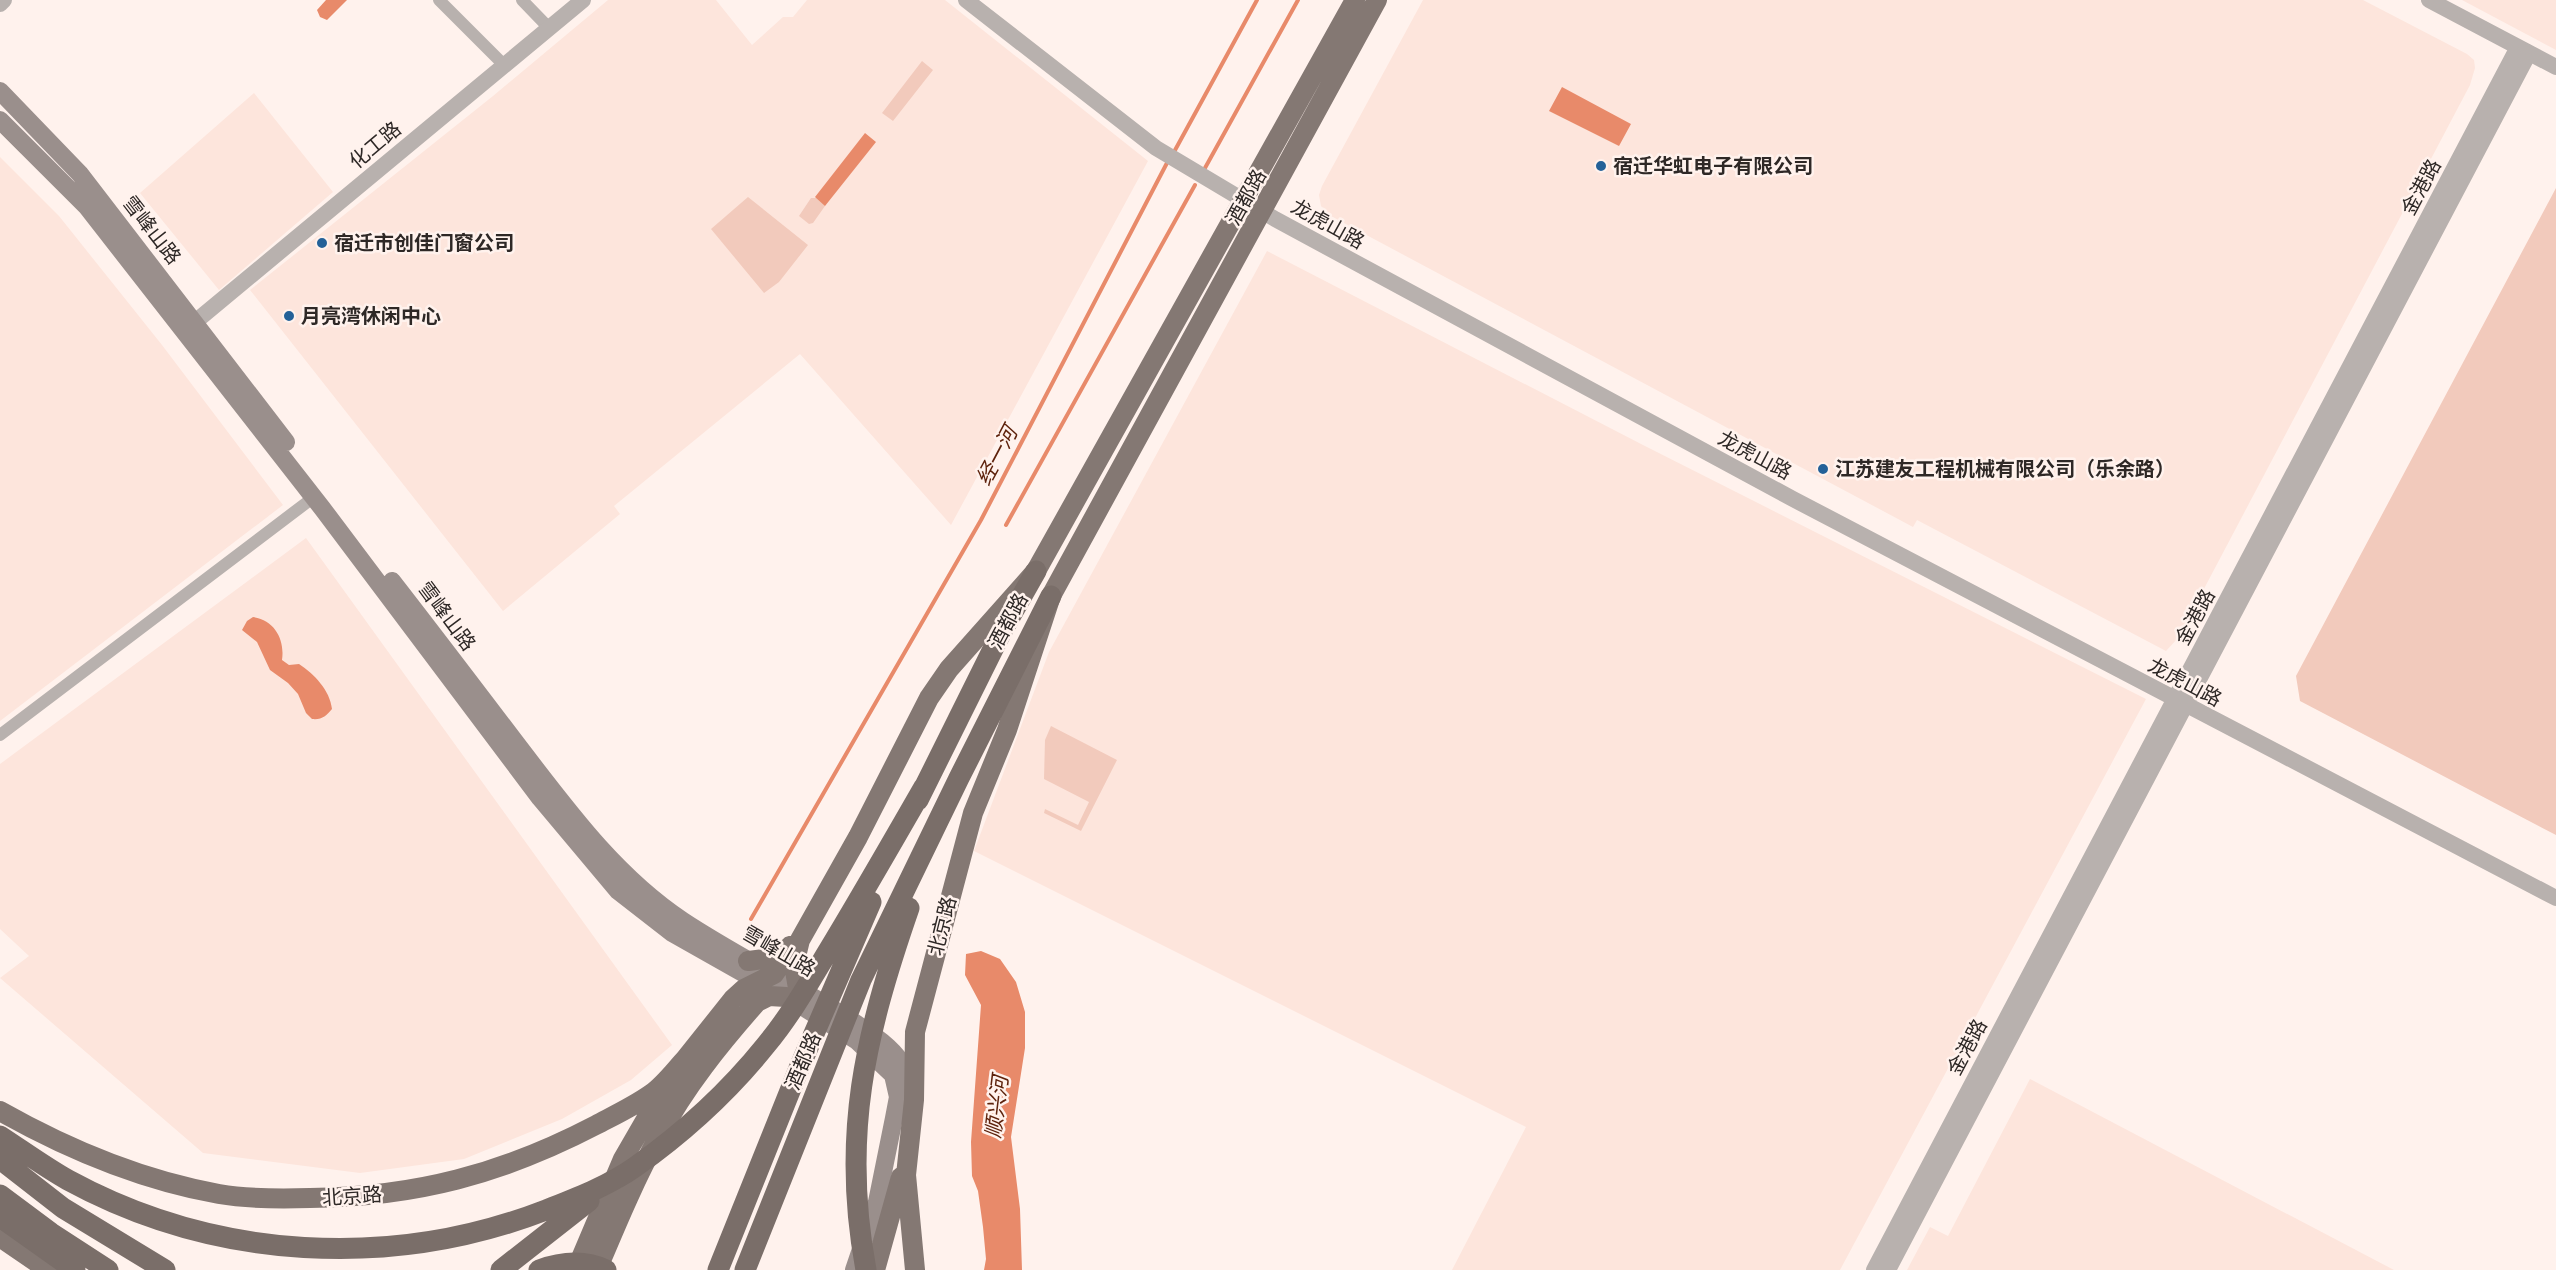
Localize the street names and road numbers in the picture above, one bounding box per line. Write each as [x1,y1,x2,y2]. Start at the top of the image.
street label: 化工路 [344,116,405,173]
street label: 金港路 [2395,154,2445,219]
street label: 酒都路 [1220,164,1270,229]
street label: 雪峰山路 [119,190,187,268]
street label: 龙虎山路 [1288,193,1369,253]
street label: 龙虎山路 [1715,425,1796,483]
street label: 雪峰山路 [414,576,481,655]
street label: 金港路 [2169,584,2219,649]
street label: 酒都路 [982,588,1032,653]
street label: 龙虎山路 [2145,652,2226,710]
street label: 北京路 [922,894,960,958]
street label: 雪峰山路 [739,920,820,981]
street label: 金港路 [1941,1014,1991,1079]
street label: 酒都路 [779,1028,825,1093]
street label: 北京路 [321,1181,383,1209]

